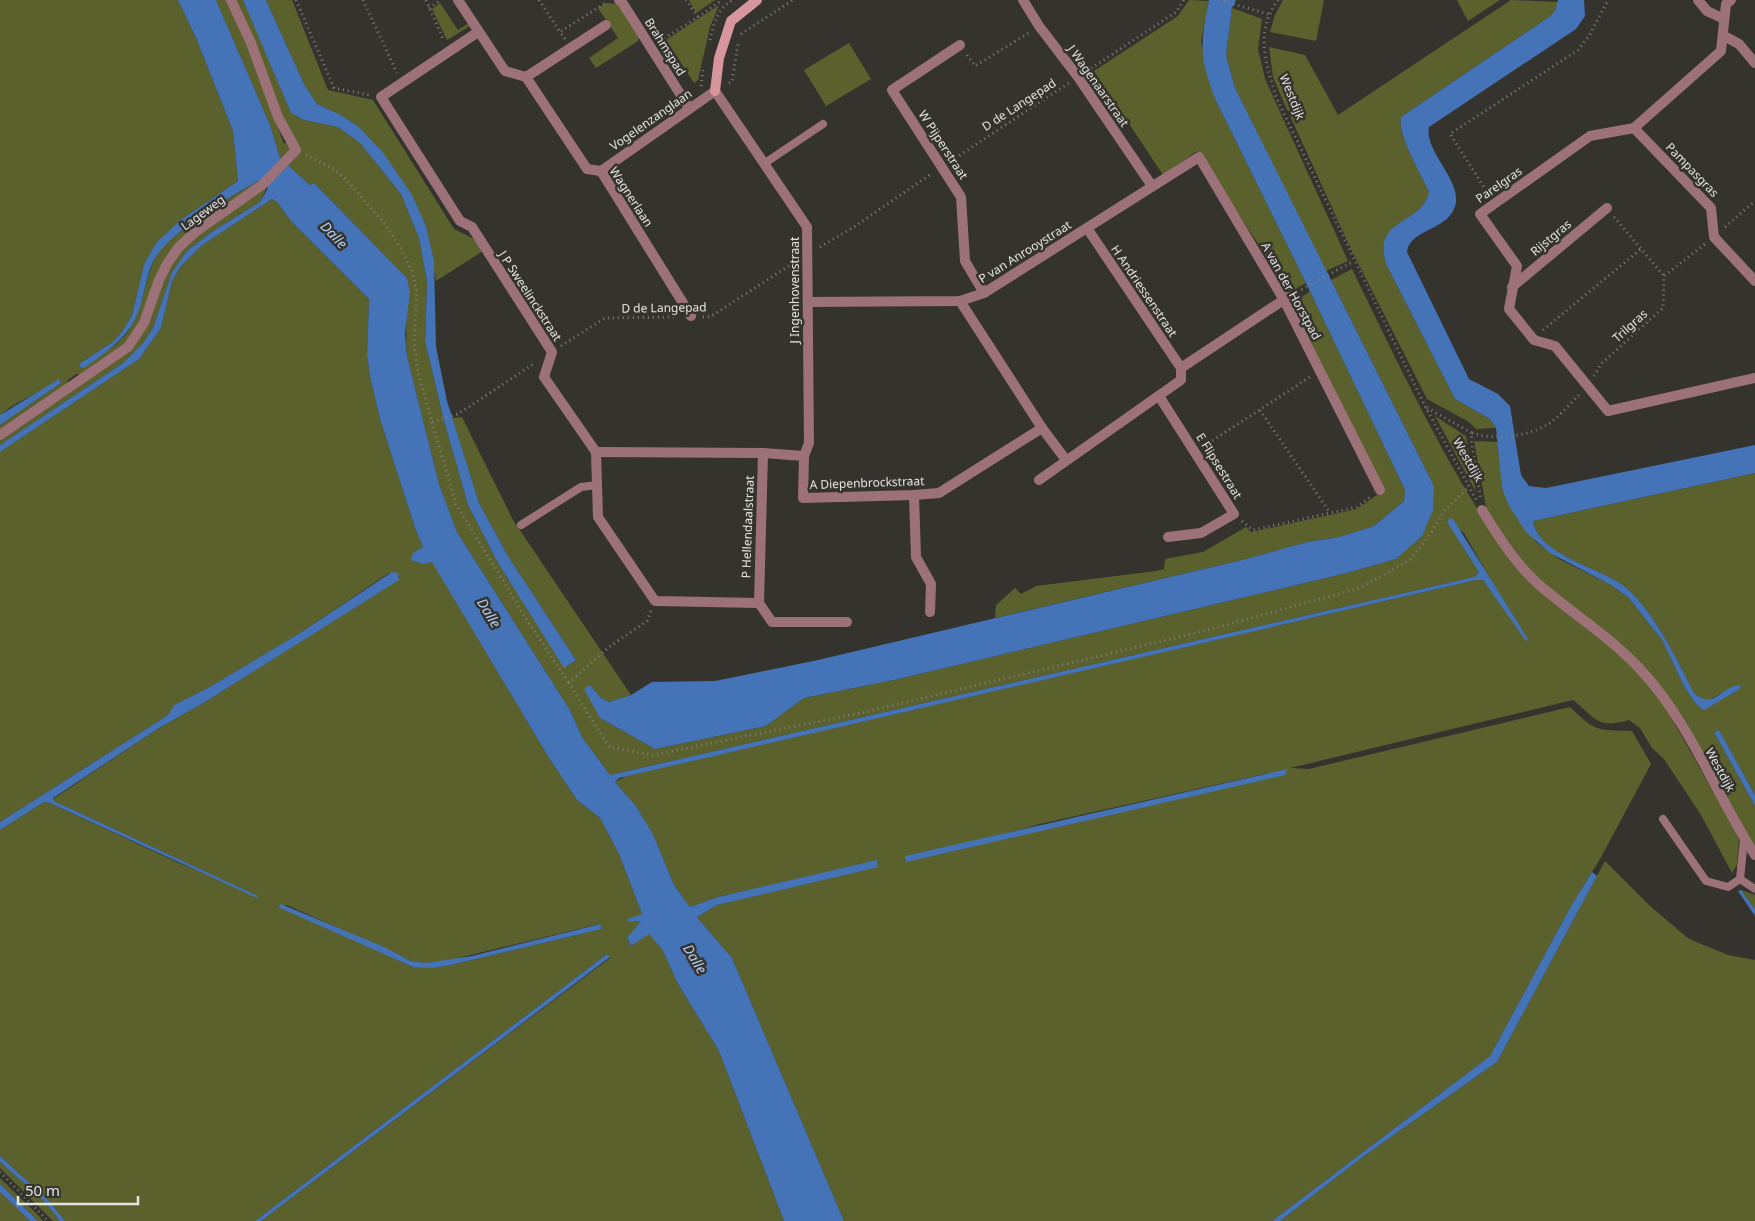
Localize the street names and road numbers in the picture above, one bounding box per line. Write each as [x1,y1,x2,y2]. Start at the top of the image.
street label: Brahmspad [641,15,690,79]
street label: J Wagenaarstraat [1063,40,1133,131]
street label: Westdijk [1276,71,1310,123]
street label: D de Langepad [978,74,1059,135]
street label: Vogelenzanglaan [606,85,695,154]
street label: W Pijperstraat [915,107,973,183]
street label: Pampasgras [1662,139,1723,201]
street label: Parelgras [1472,162,1526,207]
street label: Wagnerlaan [606,164,657,230]
street label: Lageweg [177,191,228,234]
street label: Rijstgras [1527,215,1575,260]
street label: P van Anrooystraat [975,216,1075,287]
street label: J Ingenhovenstraat [786,236,803,344]
street label: A van der Horstpad [1258,239,1325,343]
street label: H Andriessenstraat [1107,241,1182,341]
street label: J P Sweelinckstraat [494,246,566,345]
street label: D de Langepad [621,298,707,317]
street label: Trilgras [1608,305,1651,346]
street label: E Flipsestraat [1192,430,1247,502]
street label: Westdijk [1449,435,1488,485]
street label: A Diepenbrockstraat [809,472,925,493]
street label: P Hellendaalstraat [737,475,758,579]
street label: Westdijk [1701,745,1740,795]

